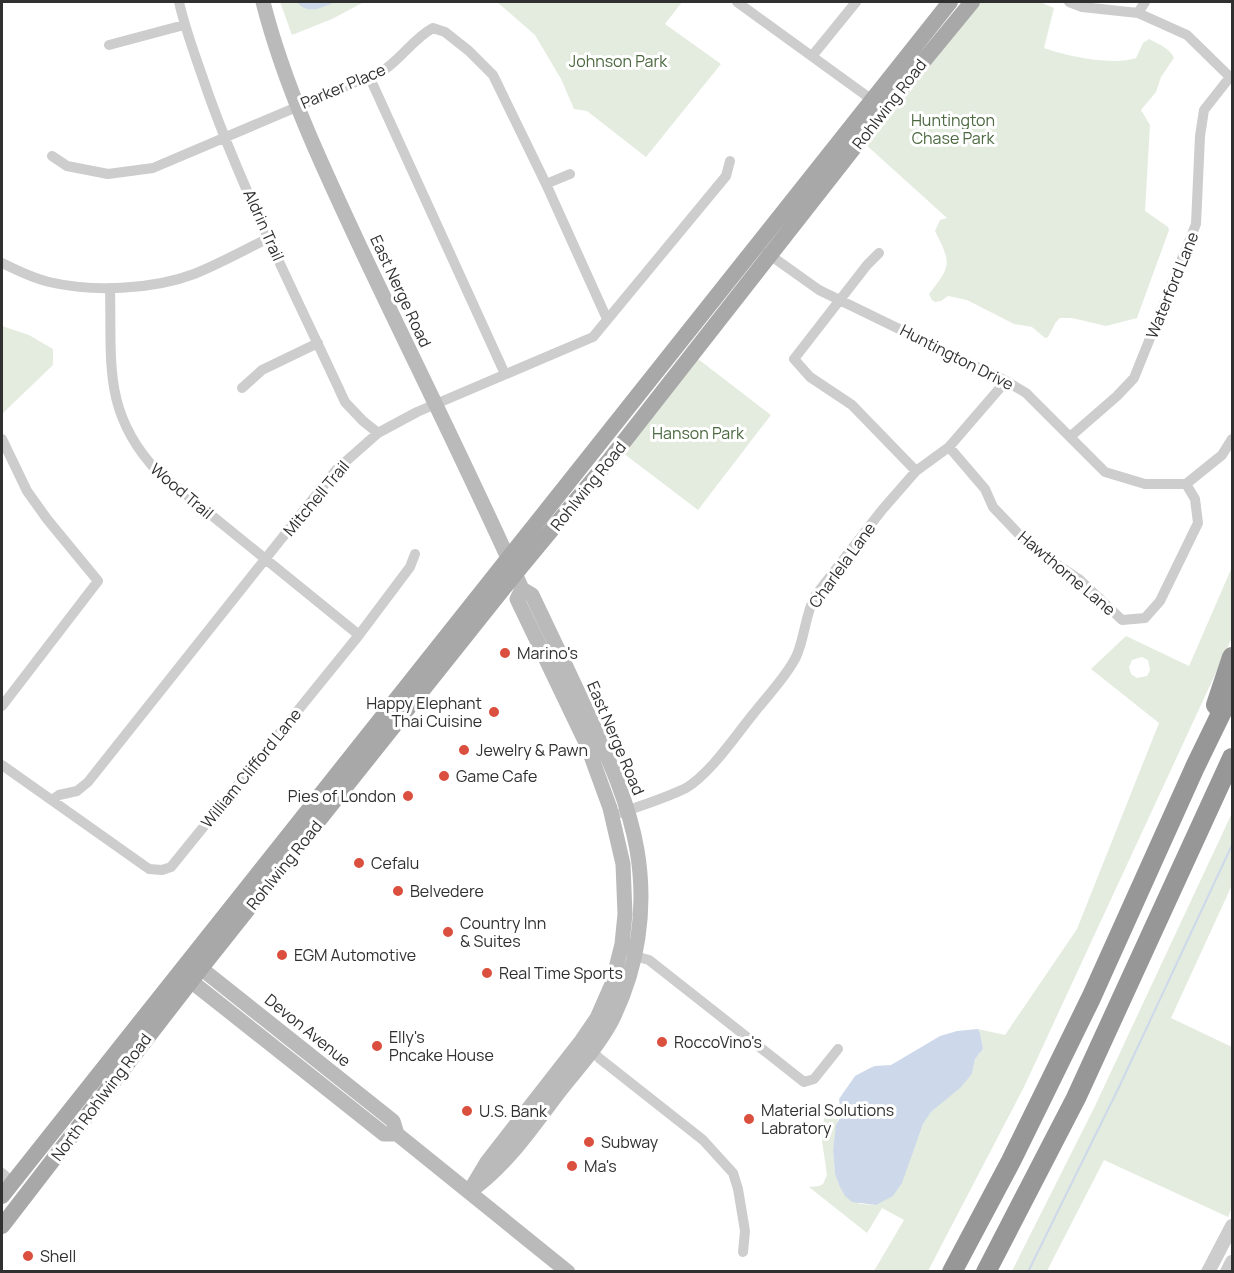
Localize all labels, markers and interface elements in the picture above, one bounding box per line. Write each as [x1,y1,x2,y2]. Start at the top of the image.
park label: Johnson Park [569,50,668,72]
street label: Rohlwing Road [847,54,931,154]
street label: Parker Place [297,58,389,114]
park label: Huntington Chase Park [911,109,995,149]
street label: Aldrin Trail [238,186,290,264]
street label: Waterford Lane [1141,228,1203,342]
street label: East Nerge Road [365,231,437,351]
street label: Huntington Drive [896,319,1018,395]
park label: Hanson Park [652,422,745,444]
street label: Rohlwing Road [545,437,631,535]
street label: Mitchell Trail [278,456,354,540]
street label: Wood Trail [146,458,218,524]
street label: Charlela Lane [804,518,880,612]
street label: Hawthorne Lane [1014,526,1120,620]
place label: Marino's [517,642,578,664]
marker: Marino's [498,646,512,660]
street label: East Nerge Road [582,678,650,798]
place label: Happy Elephant Thai Cuisine [366,692,482,732]
street label: William Clifford Lane [196,704,306,832]
marker: Happy Elephant Thai Cuisine [487,705,501,719]
place label: Jewelry & Pawn [476,739,588,761]
marker: Jewelry & Pawn [457,743,471,757]
place label: Game Cafe [456,765,537,787]
marker: Game Cafe [437,769,451,783]
place label: Pies of London [288,785,396,807]
marker: Pies of London [401,789,415,803]
street label: Rohlwing Road [241,816,327,914]
place label: Cefalu [371,852,419,874]
marker: Cefalu [352,856,366,870]
place label: Belvedere [410,880,484,902]
marker: Belvedere [391,884,405,898]
place label: Country Inn & Suites [460,912,546,952]
marker: Country Inn & Suites [441,925,455,939]
place label: EGM Automotive [294,944,416,966]
marker: EGM Automotive [275,948,289,962]
place label: Real Time Sports [499,962,623,984]
marker: Real Time Sports [480,966,494,980]
street label: Devon Avenue [260,989,356,1071]
place label: Elly's Pncake House [389,1026,494,1066]
street label: North Rohlwing Road [46,1029,156,1165]
place label: RoccoVino's [674,1031,762,1053]
marker: RoccoVino's [655,1035,669,1049]
marker: Elly's Pncake House [370,1039,384,1053]
place label: Material Solutions Labratory [761,1099,894,1139]
place label: U.S. Bank [479,1100,548,1122]
marker: U.S. Bank [460,1104,474,1118]
marker: Material Solutions Labratory [742,1112,756,1126]
place label: Subway [601,1131,659,1153]
marker: Subway [582,1135,596,1149]
place label: Ma's [584,1155,617,1177]
marker: Ma's [565,1159,579,1173]
place label: Shell [40,1245,76,1267]
marker: Shell [21,1249,35,1263]

